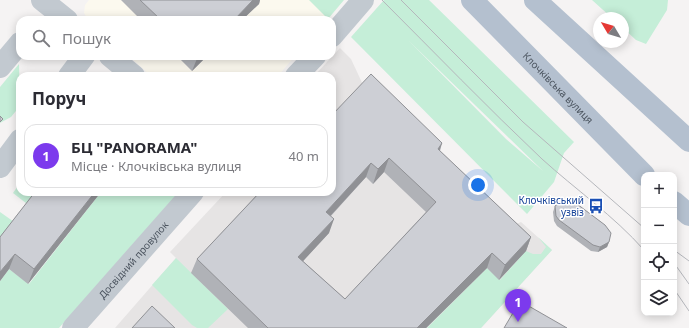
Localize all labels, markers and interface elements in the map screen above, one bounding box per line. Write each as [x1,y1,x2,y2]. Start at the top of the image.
north arrow [593,12,629,48]
search box [16,16,336,60]
icon: search [30,27,52,49]
text: Пошук [62,28,111,48]
street label: Клочківська вулиця [520,49,597,127]
text: Поруч [32,87,86,110]
text: БЦ "PANORAMA" [71,137,197,157]
text: 1 [42,147,50,165]
text: 40 m [289,147,319,165]
text: Місце · Клочківська вулиця [71,157,242,175]
map controls [641,172,677,316]
button: + [641,172,677,208]
your location [468,175,488,195]
place label: Клочківський узвіз [519,193,584,219]
bus stop icon: Клочківський узвіз [587,197,605,215]
button: − [641,208,677,244]
street label: Досвідний провулок [95,217,172,302]
button: locate [641,244,677,280]
button: layers [641,280,677,316]
pin: 1 [505,289,531,322]

